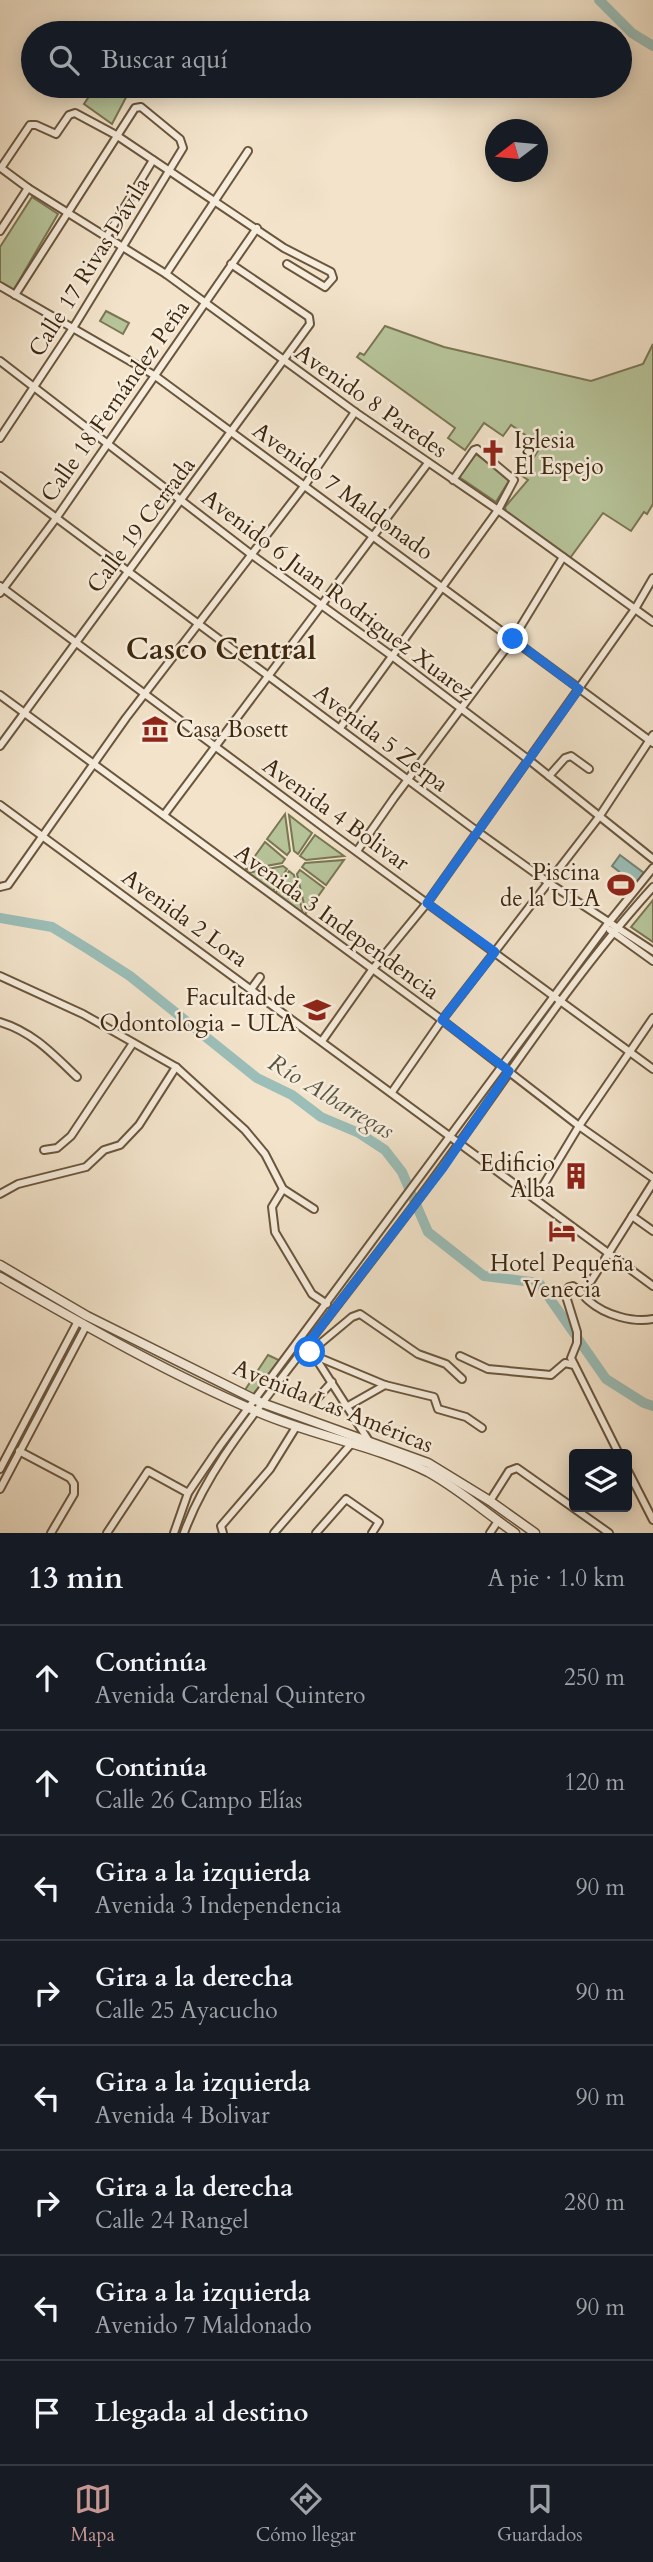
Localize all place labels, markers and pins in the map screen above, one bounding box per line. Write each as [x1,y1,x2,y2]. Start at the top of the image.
place label: Iglesia El Espejo [514,425,604,482]
church icon: Iglesia El Espejo [478,438,508,468]
museum icon: Casa Bosett [140,714,170,744]
place label: Casa Bosett [176,714,288,745]
place label: Piscina de la ULA [500,857,601,914]
sports icon: Piscina de la ULA [606,870,636,900]
place label: Facultad de Odontologia - ULA [99,982,297,1039]
school or university icon: Facultad de Odontologia - ULA [302,995,332,1025]
place label: Edificio Alba [480,1148,555,1205]
building icon: Edificio Alba [561,1161,591,1191]
hotel icon: Hotel Pequeña Venecia [547,1216,577,1246]
place label: Hotel Pequeña Venecia [490,1248,634,1305]

